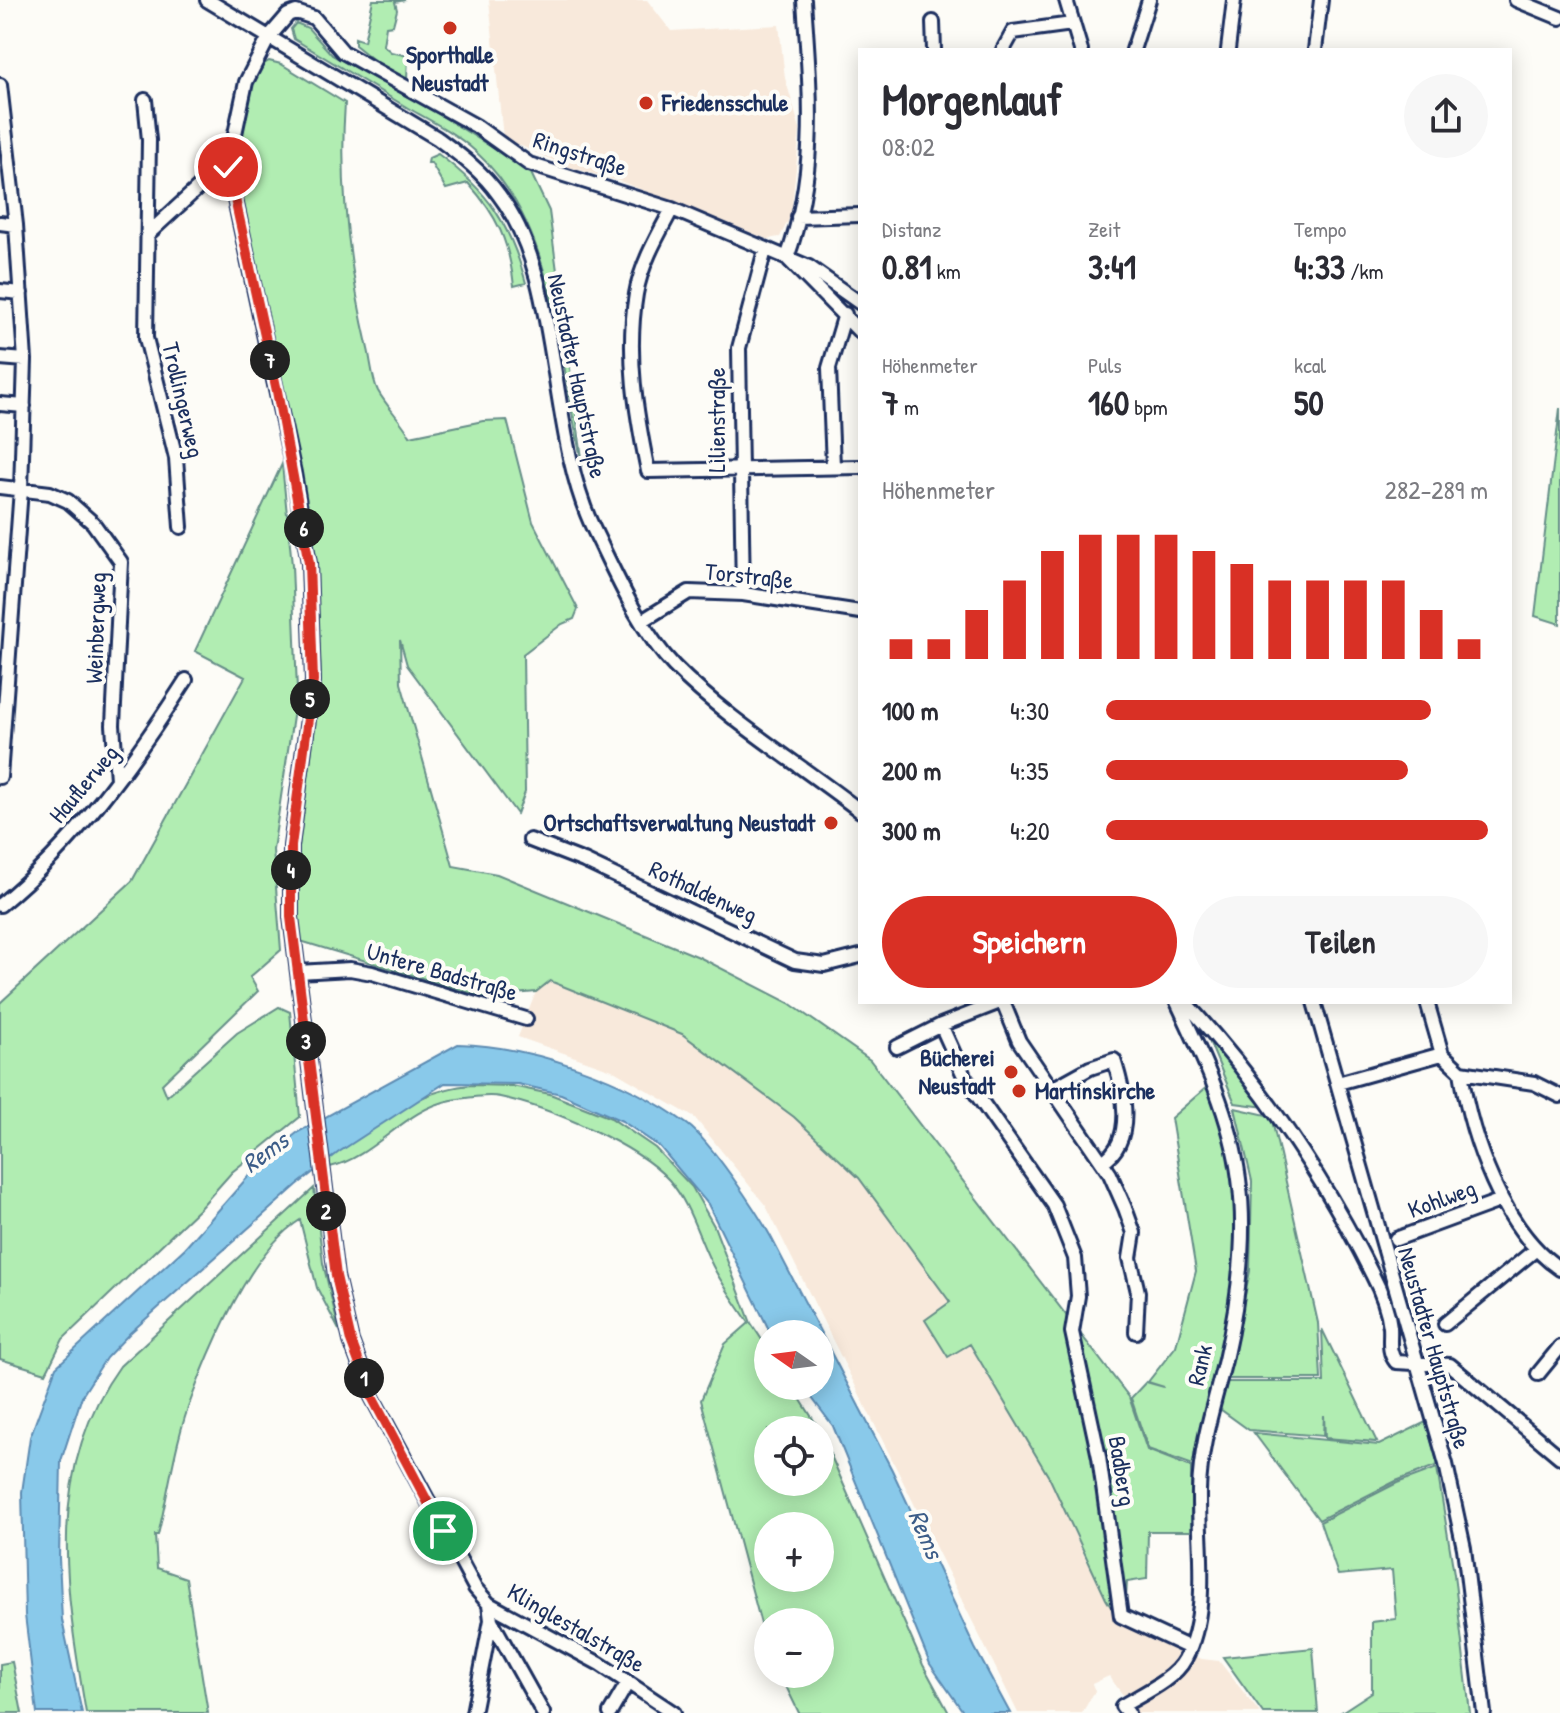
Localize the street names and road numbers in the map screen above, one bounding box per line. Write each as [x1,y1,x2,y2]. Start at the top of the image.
street label: Ringstraße [530,123,631,183]
street label: Neustadter Hauptstraße [541,271,615,481]
street label: Trollingerweg [155,339,213,461]
street label: Lilienstraße [700,367,732,472]
street label: Torstraße [703,554,795,596]
street label: Weinbergweg [77,572,113,684]
street label: Hauflerweg [41,738,125,829]
street label: Rothaldenweg [644,852,763,930]
street label: Untere Badstraße [363,934,522,1008]
street label: Kohlweg [1403,1171,1480,1225]
street label: Neustadter Hauptstraße [1391,1243,1479,1452]
street label: Rank [1179,1341,1219,1388]
street label: Badberg [1102,1434,1144,1508]
street label: Klinglestalstraße [502,1575,651,1680]

